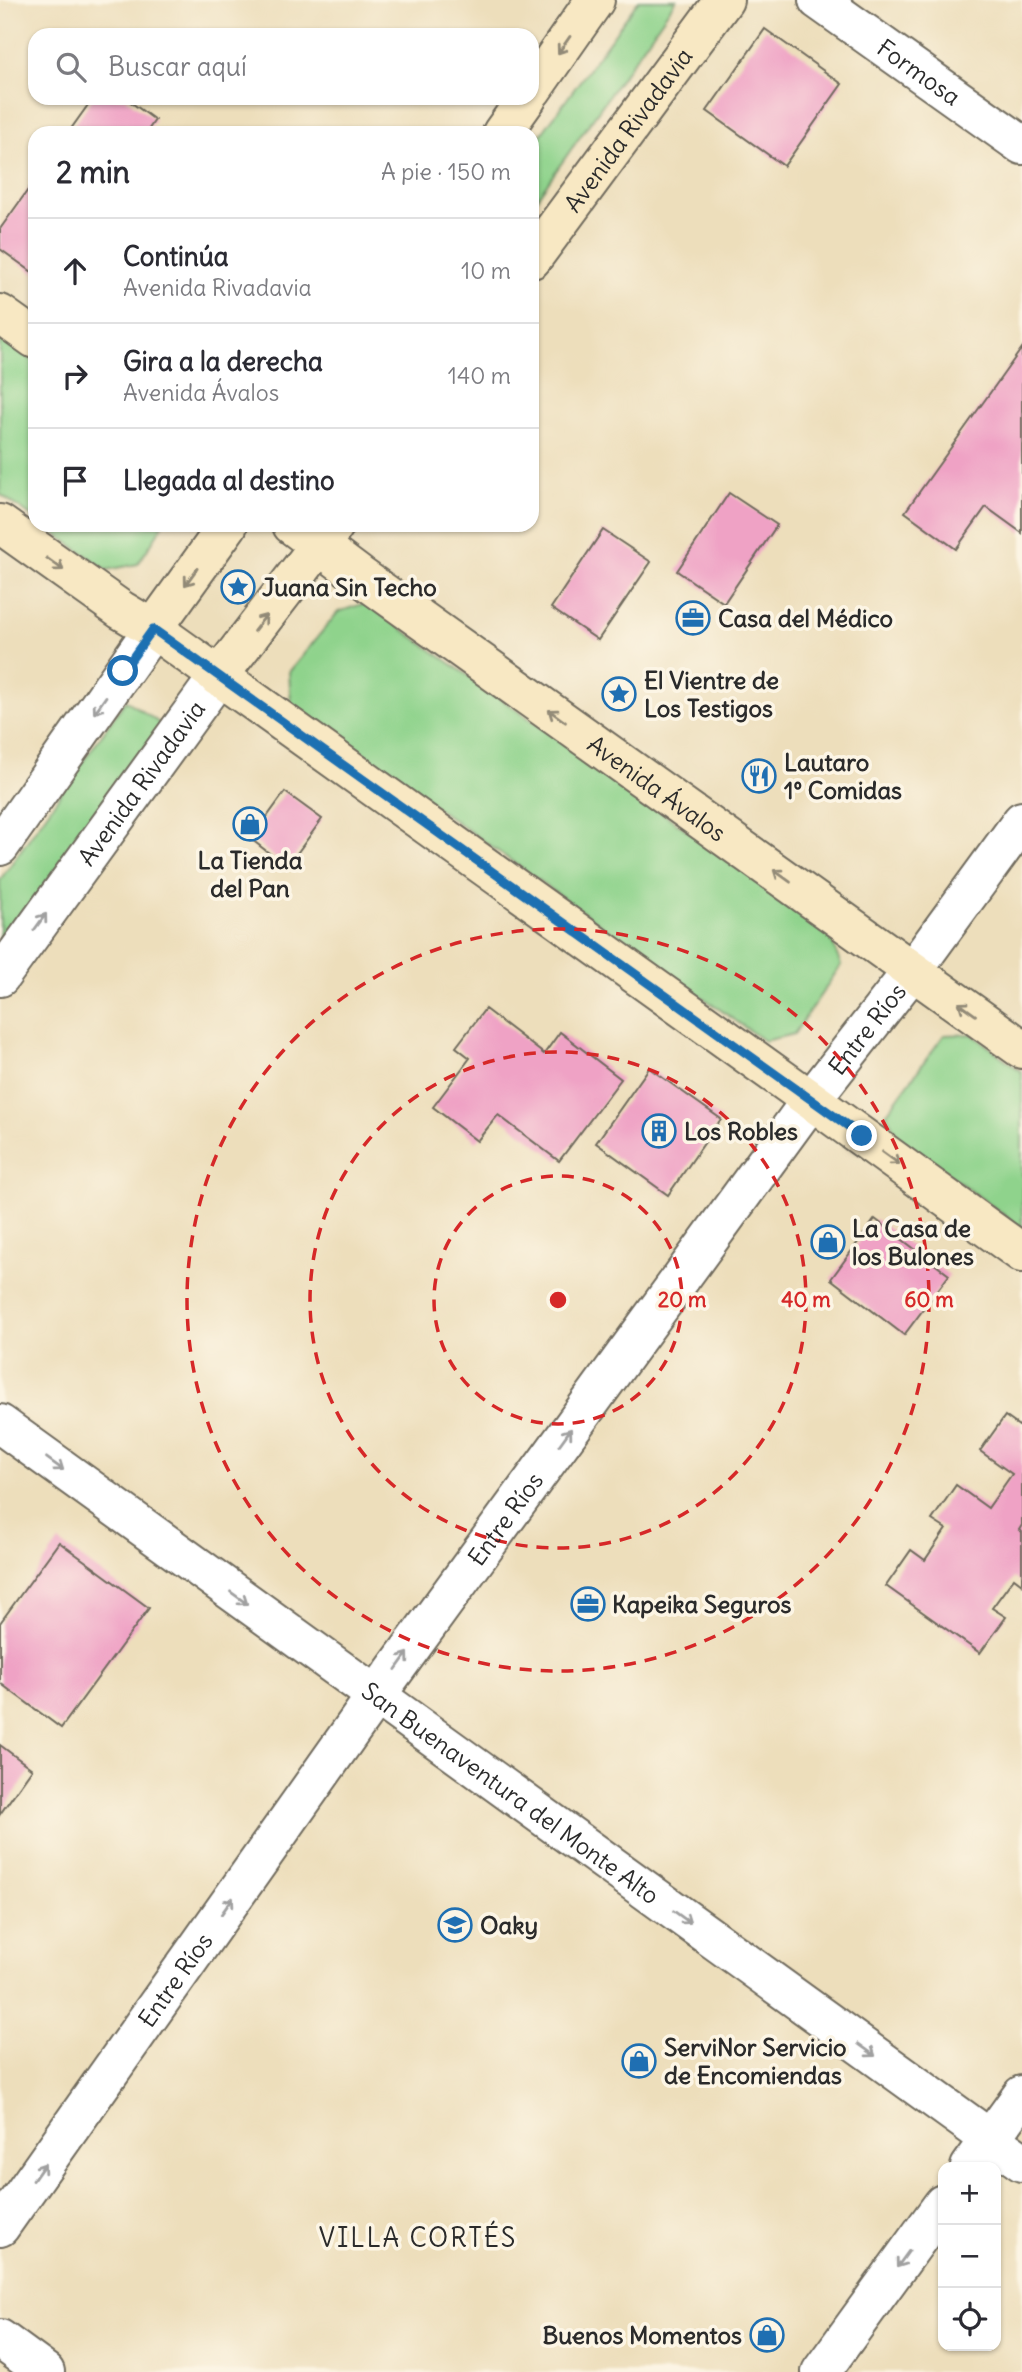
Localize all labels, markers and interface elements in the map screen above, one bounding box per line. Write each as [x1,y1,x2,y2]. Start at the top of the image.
search box [28,28,539,105]
street label: Formosa [872,32,966,112]
one-way arrow [557,35,571,54]
street label: Avenida Rivadavia [557,42,699,218]
icon: search [52,48,90,86]
text: Buscar aquí [108,50,247,83]
text: 2 min [56,153,130,191]
text: A pie · 150 m [381,157,511,186]
text: Continúa [123,240,229,273]
icon: ahead [56,252,94,290]
text: 10 m [461,256,511,285]
text: Avenida Rivadavia [123,273,312,302]
text: Gira a la derecha [123,345,323,378]
icon: right [56,357,94,395]
text: 140 m [448,361,511,390]
text: Avenida Ávalos [123,378,279,407]
icon: arrive [56,462,94,500]
text: Llegada al destino [123,464,335,497]
one-way arrow [45,557,64,571]
one-way arrow [183,567,198,586]
place icon: Juana Sin Techo [219,568,257,606]
place label: Juana Sin Techo [262,572,437,602]
office icon: Casa del Médico [674,599,712,637]
place label: Casa del Médico [718,603,893,633]
one-way arrow [252,614,267,632]
route start [107,655,138,686]
place label: El Vientre de Los Testigos [644,665,779,723]
place icon: El Vientre de Los Testigos [600,675,638,713]
street label: Avenida Rivadavia [71,694,211,871]
one-way arrow [93,695,107,714]
one-way arrow [548,709,567,723]
street label: Avenida Ávalos [582,729,732,848]
place label: Lautaro 1º Comidas [784,747,902,805]
restaurant icon: Lautaro 1º Comidas [740,757,778,795]
shop icon: La Tienda del Pan [231,805,269,843]
place label: La Tienda del Pan [198,845,303,903]
one-way arrow [773,869,792,884]
one-way arrow [33,913,47,932]
street label: Entre Ríos [822,977,912,1081]
one-way arrow [958,1002,977,1016]
building icon: Los Robles [640,1112,678,1150]
place label: Los Robles [684,1116,798,1146]
route end [846,1120,877,1151]
one-way arrow [881,1151,900,1165]
place label: La Casa de los Bulones [852,1213,974,1271]
shop icon: La Casa de los Bulones [809,1223,847,1261]
text: 20 m [658,1286,707,1313]
text: 40 m [781,1286,831,1313]
text: 60 m [904,1286,954,1313]
centre of rings [546,1288,570,1312]
one-way arrow [558,1428,572,1447]
one-way arrow [45,1457,64,1471]
street label: Entre Ríos [461,1466,549,1571]
office icon: Kapeika Seguros [569,1585,607,1623]
place label: Kapeika Seguros [612,1589,792,1619]
one-way arrow [229,1590,248,1605]
one-way arrow [394,1652,409,1670]
street label: San Buenaventura del Monte Alto [356,1675,665,1910]
one-way arrow [220,1897,234,1916]
school or university icon: Oaky [436,1906,474,1944]
place label: Oaky [480,1910,538,1940]
one-way arrow [672,1910,691,1924]
street label: Entre Ríos [131,1927,219,2033]
place label: ServiNor Servicio de Encomiendas [664,2032,847,2090]
shop icon: ServiNor Servicio de Encomiendas [620,2042,658,2080]
one-way arrow [857,2043,876,2057]
map controls [938,2162,1001,2351]
button: + [938,2162,1001,2225]
one-way arrow [32,2163,46,2182]
district label: VILLA CORTÉS [319,2220,517,2254]
button: − [938,2225,1001,2288]
one-way arrow [896,2249,910,2268]
button: locate [938,2288,1001,2351]
shop icon: Buenos Momentos [748,2316,786,2354]
place label: Buenos Momentos [543,2320,742,2350]

